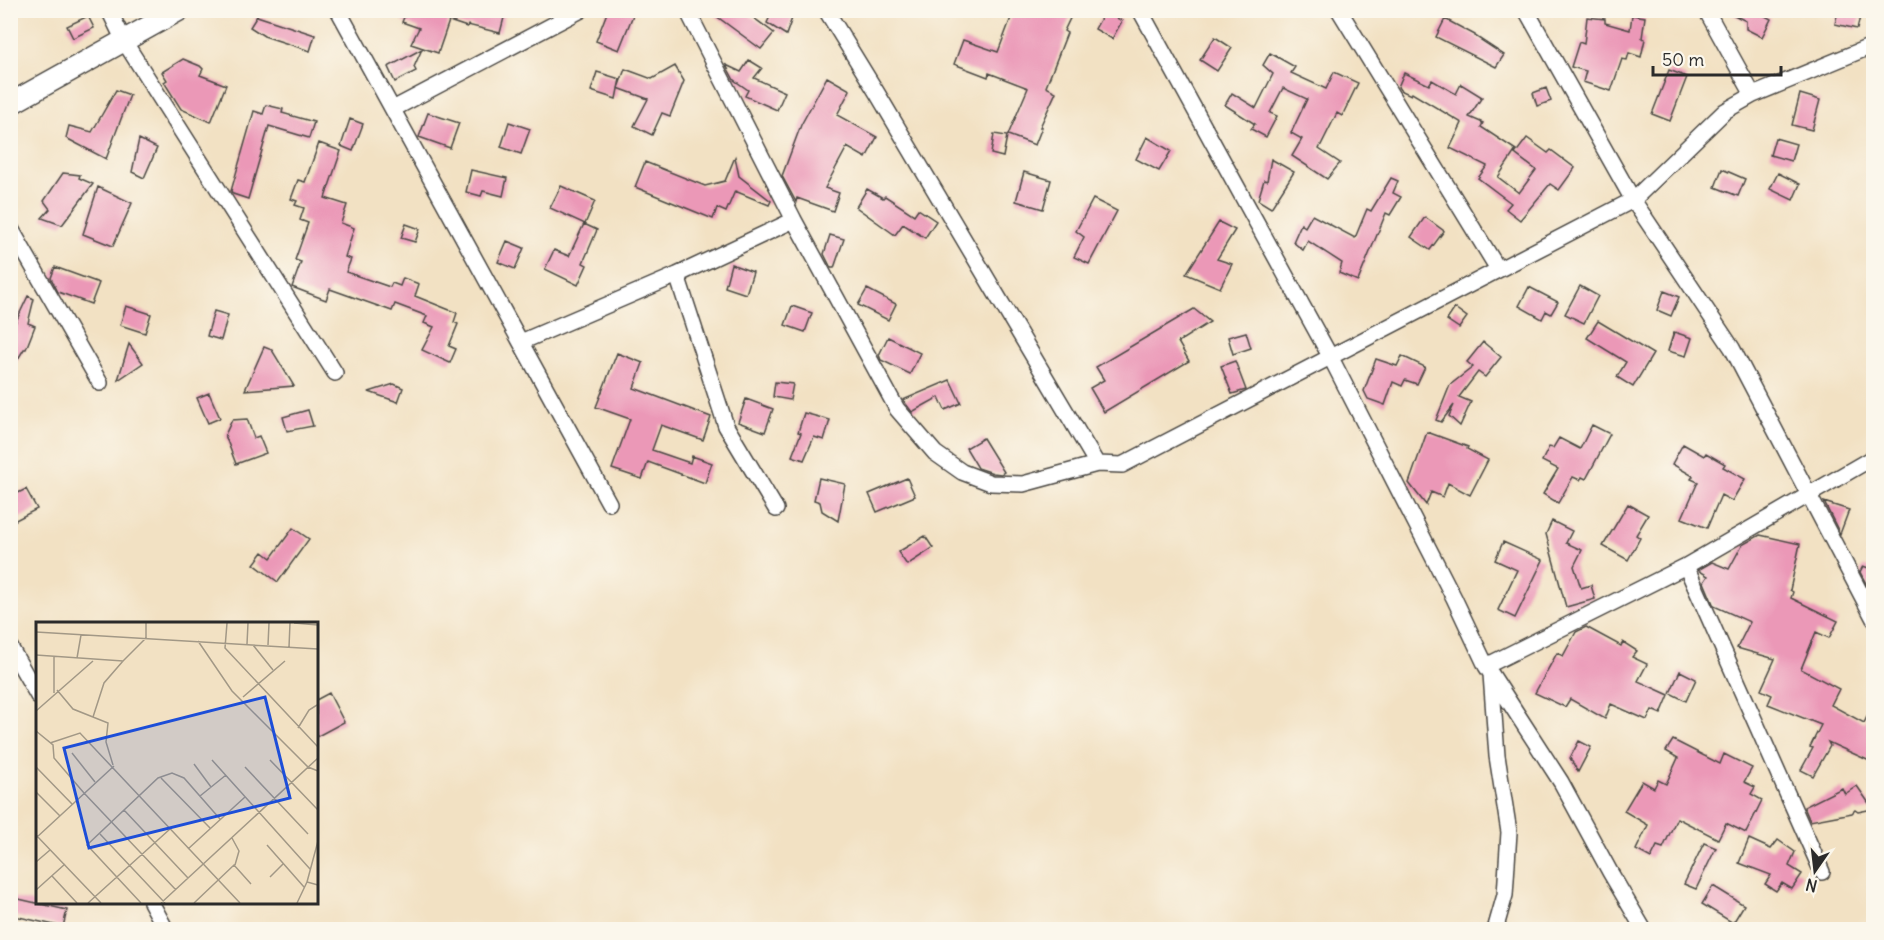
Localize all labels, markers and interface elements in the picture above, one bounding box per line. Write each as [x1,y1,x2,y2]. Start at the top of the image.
scale bar [1653,39,1780,77]
text: 50 m [1662,48,1704,71]
inset map [36,622,318,904]
north arrow [1785,841,1845,901]
text: N [1804,875,1819,897]

